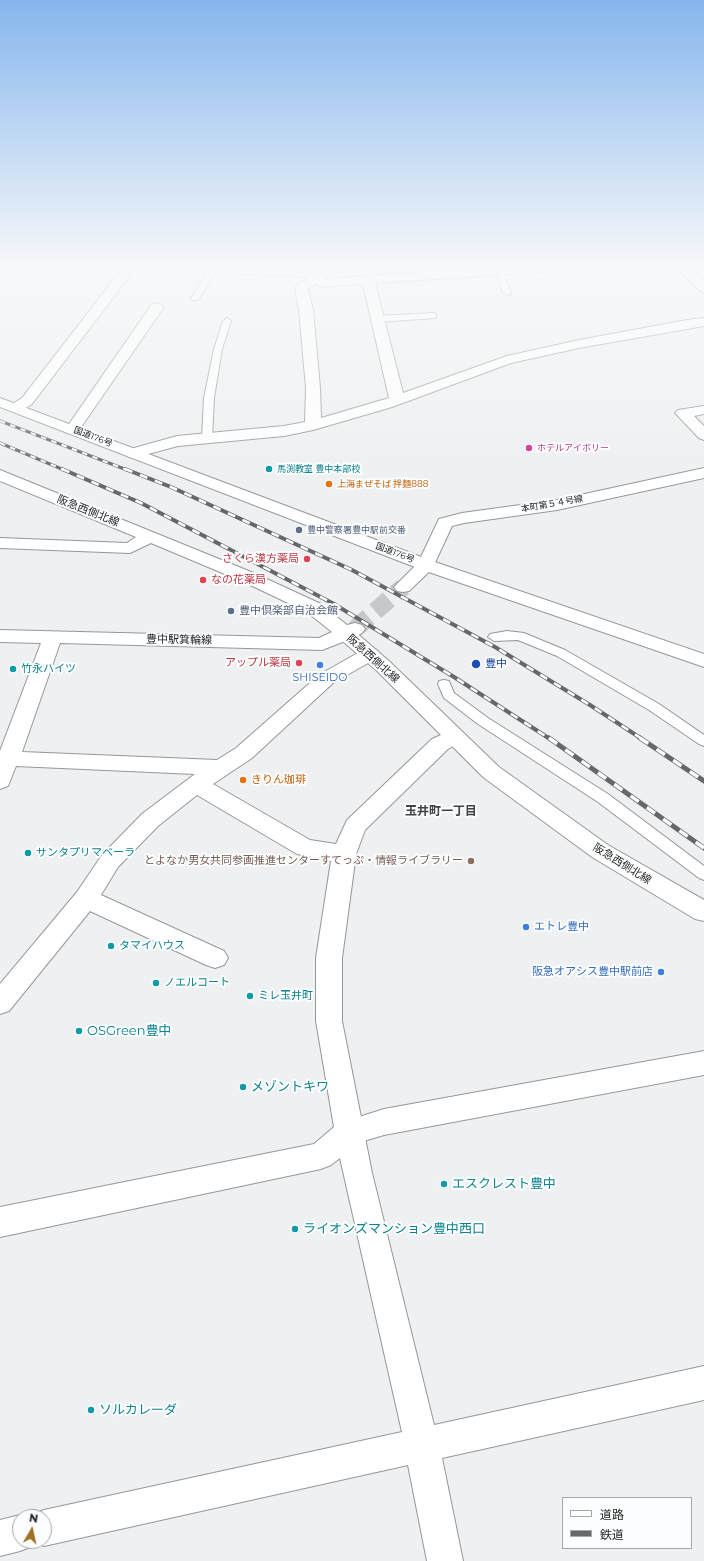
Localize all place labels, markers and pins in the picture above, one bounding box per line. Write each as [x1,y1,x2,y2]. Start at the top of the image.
marker: ホテルアイボリー [524,443,534,453]
place label: ホテルアイボリー [537,443,609,453]
marker: 馬渕教室 豊中本部校 [264,464,274,474]
place label: 馬渕教室 豊中本部校 [277,464,360,474]
marker: 上海まぜそば 拌麺888 [324,479,334,489]
place label: 上海まぜそば 拌麺888 [337,479,429,489]
marker: 豊中警察署豊中駅前交番 [294,525,304,535]
place label: 豊中警察署豊中駅前交番 [307,525,406,535]
place label: さくら漢方薬局 [222,552,299,566]
marker: さくら漢方薬局 [302,554,312,564]
place label: なの花薬局 [211,573,266,587]
marker: なの花薬局 [198,575,208,585]
place label: 豊中倶楽部自治会館 [239,604,338,618]
marker: 豊中倶楽部自治会館 [226,606,236,616]
place label: アップル薬局 [225,656,291,670]
place label: 豊中 [485,657,507,671]
marker: アップル薬局 [294,658,304,668]
marker: 豊中 [470,658,482,670]
marker: SHISEIDO [315,660,325,670]
place label: 竹永ハイツ [21,662,76,676]
marker: 竹永ハイツ [8,664,18,674]
place label: SHISEIDO [293,671,347,685]
place label: きりん珈琲 [251,773,306,787]
marker: きりん珈琲 [238,775,248,785]
place label: サンタプリマベーラ [36,846,135,860]
marker: サンタプリマベーラ [23,848,33,858]
place label: とよなか男女共同参画推進センターすてっぷ・情報ライブラリー [144,854,463,868]
marker: とよなか男女共同参画推進センターすてっぷ・情報ライブラリー [466,856,476,866]
place label: エトレ豊中 [534,920,589,934]
marker: エトレ豊中 [521,922,531,932]
place label: タマイハウス [119,939,185,953]
marker: タマイハウス [106,941,116,951]
place label: 阪急オアシス豊中駅前店 [532,965,653,979]
marker: 阪急オアシス豊中駅前店 [656,967,666,977]
place label: ノエルコート [164,976,230,990]
marker: ノエルコート [151,978,161,988]
place label: ミレ玉井町 [258,989,313,1003]
marker: ミレ玉井町 [245,991,255,1001]
place label: OSGreen豊中 [87,1023,171,1039]
marker: OSGreen豊中 [74,1026,84,1036]
place label: メゾントキワ [251,1079,329,1095]
marker: メゾントキワ [238,1082,248,1092]
place label: エスクレスト豊中 [452,1176,556,1192]
marker: エスクレスト豊中 [439,1179,449,1189]
place label: ライオンズマンション豊中西口 [303,1221,485,1237]
marker: ライオンズマンション豊中西口 [290,1224,300,1234]
place label: ソルカレーダ [99,1402,177,1418]
marker: ソルカレーダ [86,1405,96,1415]

